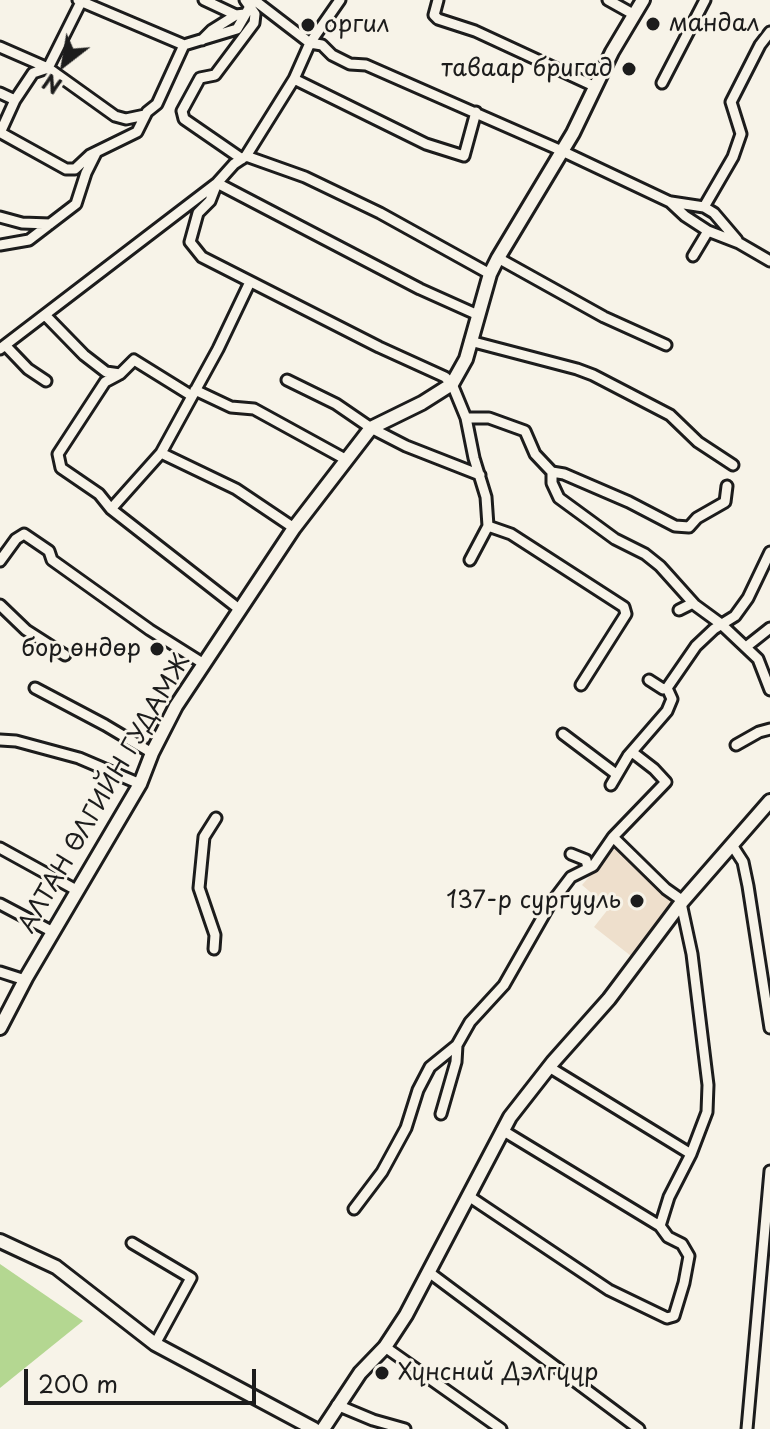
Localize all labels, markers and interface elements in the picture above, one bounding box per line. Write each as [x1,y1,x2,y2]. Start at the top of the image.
place label: мандал [669,10,760,38]
place label: оргил [324,11,389,39]
marker: мандал [644,15,662,33]
marker: оргил [299,16,317,34]
north arrow [24,24,104,104]
place label: таваар бригад [441,55,613,83]
marker: таваар бригад [620,60,638,78]
text: N [35,66,67,104]
place label: бор өндөр [21,635,141,663]
marker: бор өндөр [148,640,166,658]
street label: АЛТАН ӨЛГИЙН ГУДАМЖ [13,650,197,938]
place label: 137-р сургууль [446,887,621,915]
marker: 137-р сургууль [628,892,646,910]
scale bar [28,1353,260,1403]
place label: Хүнсний Дэлгүүр [398,1359,598,1387]
marker: Хүнсний Дэлгүүр [373,1364,391,1382]
text: 200 m [38,1365,118,1401]

